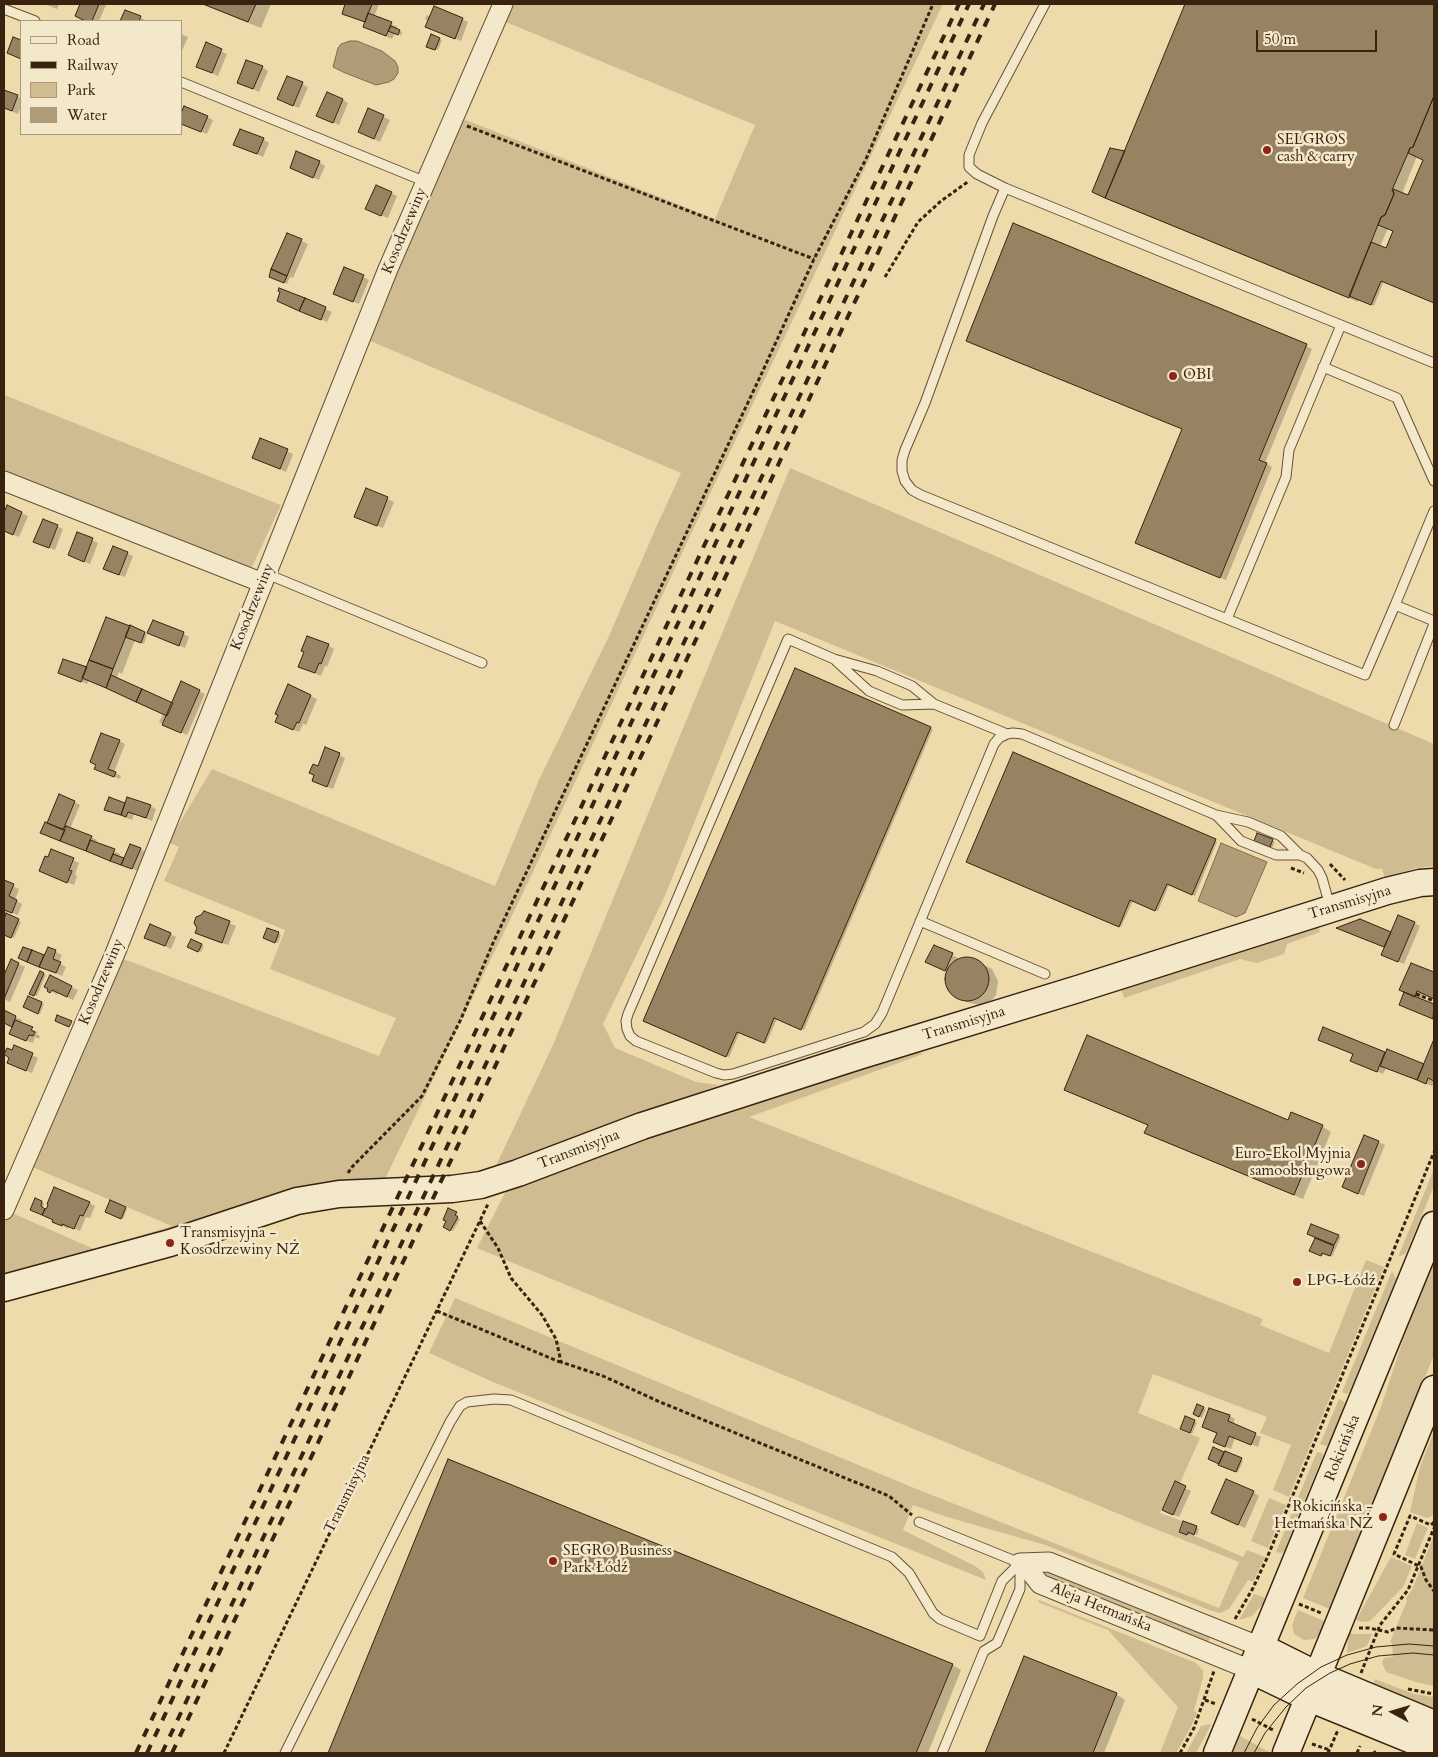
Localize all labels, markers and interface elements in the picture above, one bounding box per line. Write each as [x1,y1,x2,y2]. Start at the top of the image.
legend [20,20,182,135]
scale bar [1258,20,1379,52]
text: 50 m [1264,29,1296,49]
text: Road [67,30,100,50]
text: Railway [67,55,118,75]
text: Park [67,80,96,100]
text: Water [67,105,107,125]
place label: SELGROS cash & carry [1277,132,1355,167]
marker: SELGROS cash & carry [1261,144,1273,156]
street label: Kosodrzewiny [379,185,431,277]
place label: OBI [1183,367,1211,385]
marker: OBI [1167,370,1179,382]
street label: Kosodrzewiny [227,561,279,653]
street label: Transmisyjna [1306,882,1394,924]
street label: Kosodrzewiny [76,936,128,1028]
street label: Transmisyjna [920,1003,1008,1045]
street label: Transmisyjna [536,1126,622,1174]
place label: Euro-Ekol Myjnia samoobsługowa [1235,1146,1351,1181]
marker: Euro-Ekol Myjnia samoobsługowa [1355,1158,1367,1170]
place label: Transmisyjna - Kosodrzewiny NŻ [180,1225,300,1260]
marker: Transmisyjna - Kosodrzewiny NŻ [164,1237,176,1249]
place label: LPG-Łódź [1307,1273,1375,1291]
marker: LPG-Łódź [1291,1276,1303,1288]
street label: Rokicińska [1322,1412,1364,1484]
street label: Transmisyjna [321,1452,375,1536]
place label: Rokicińska - Hetmańska NŻ [1274,1499,1373,1534]
marker: Rokicińska - Hetmańska NŻ [1377,1511,1389,1523]
place label: SEGRO Business Park Łódź [563,1543,672,1578]
marker: SEGRO Business Park Łódź [547,1555,559,1567]
street label: Aleja Hetmańska [1048,1580,1154,1636]
north arrow [1368,1687,1418,1737]
text: N [1368,1703,1388,1717]

